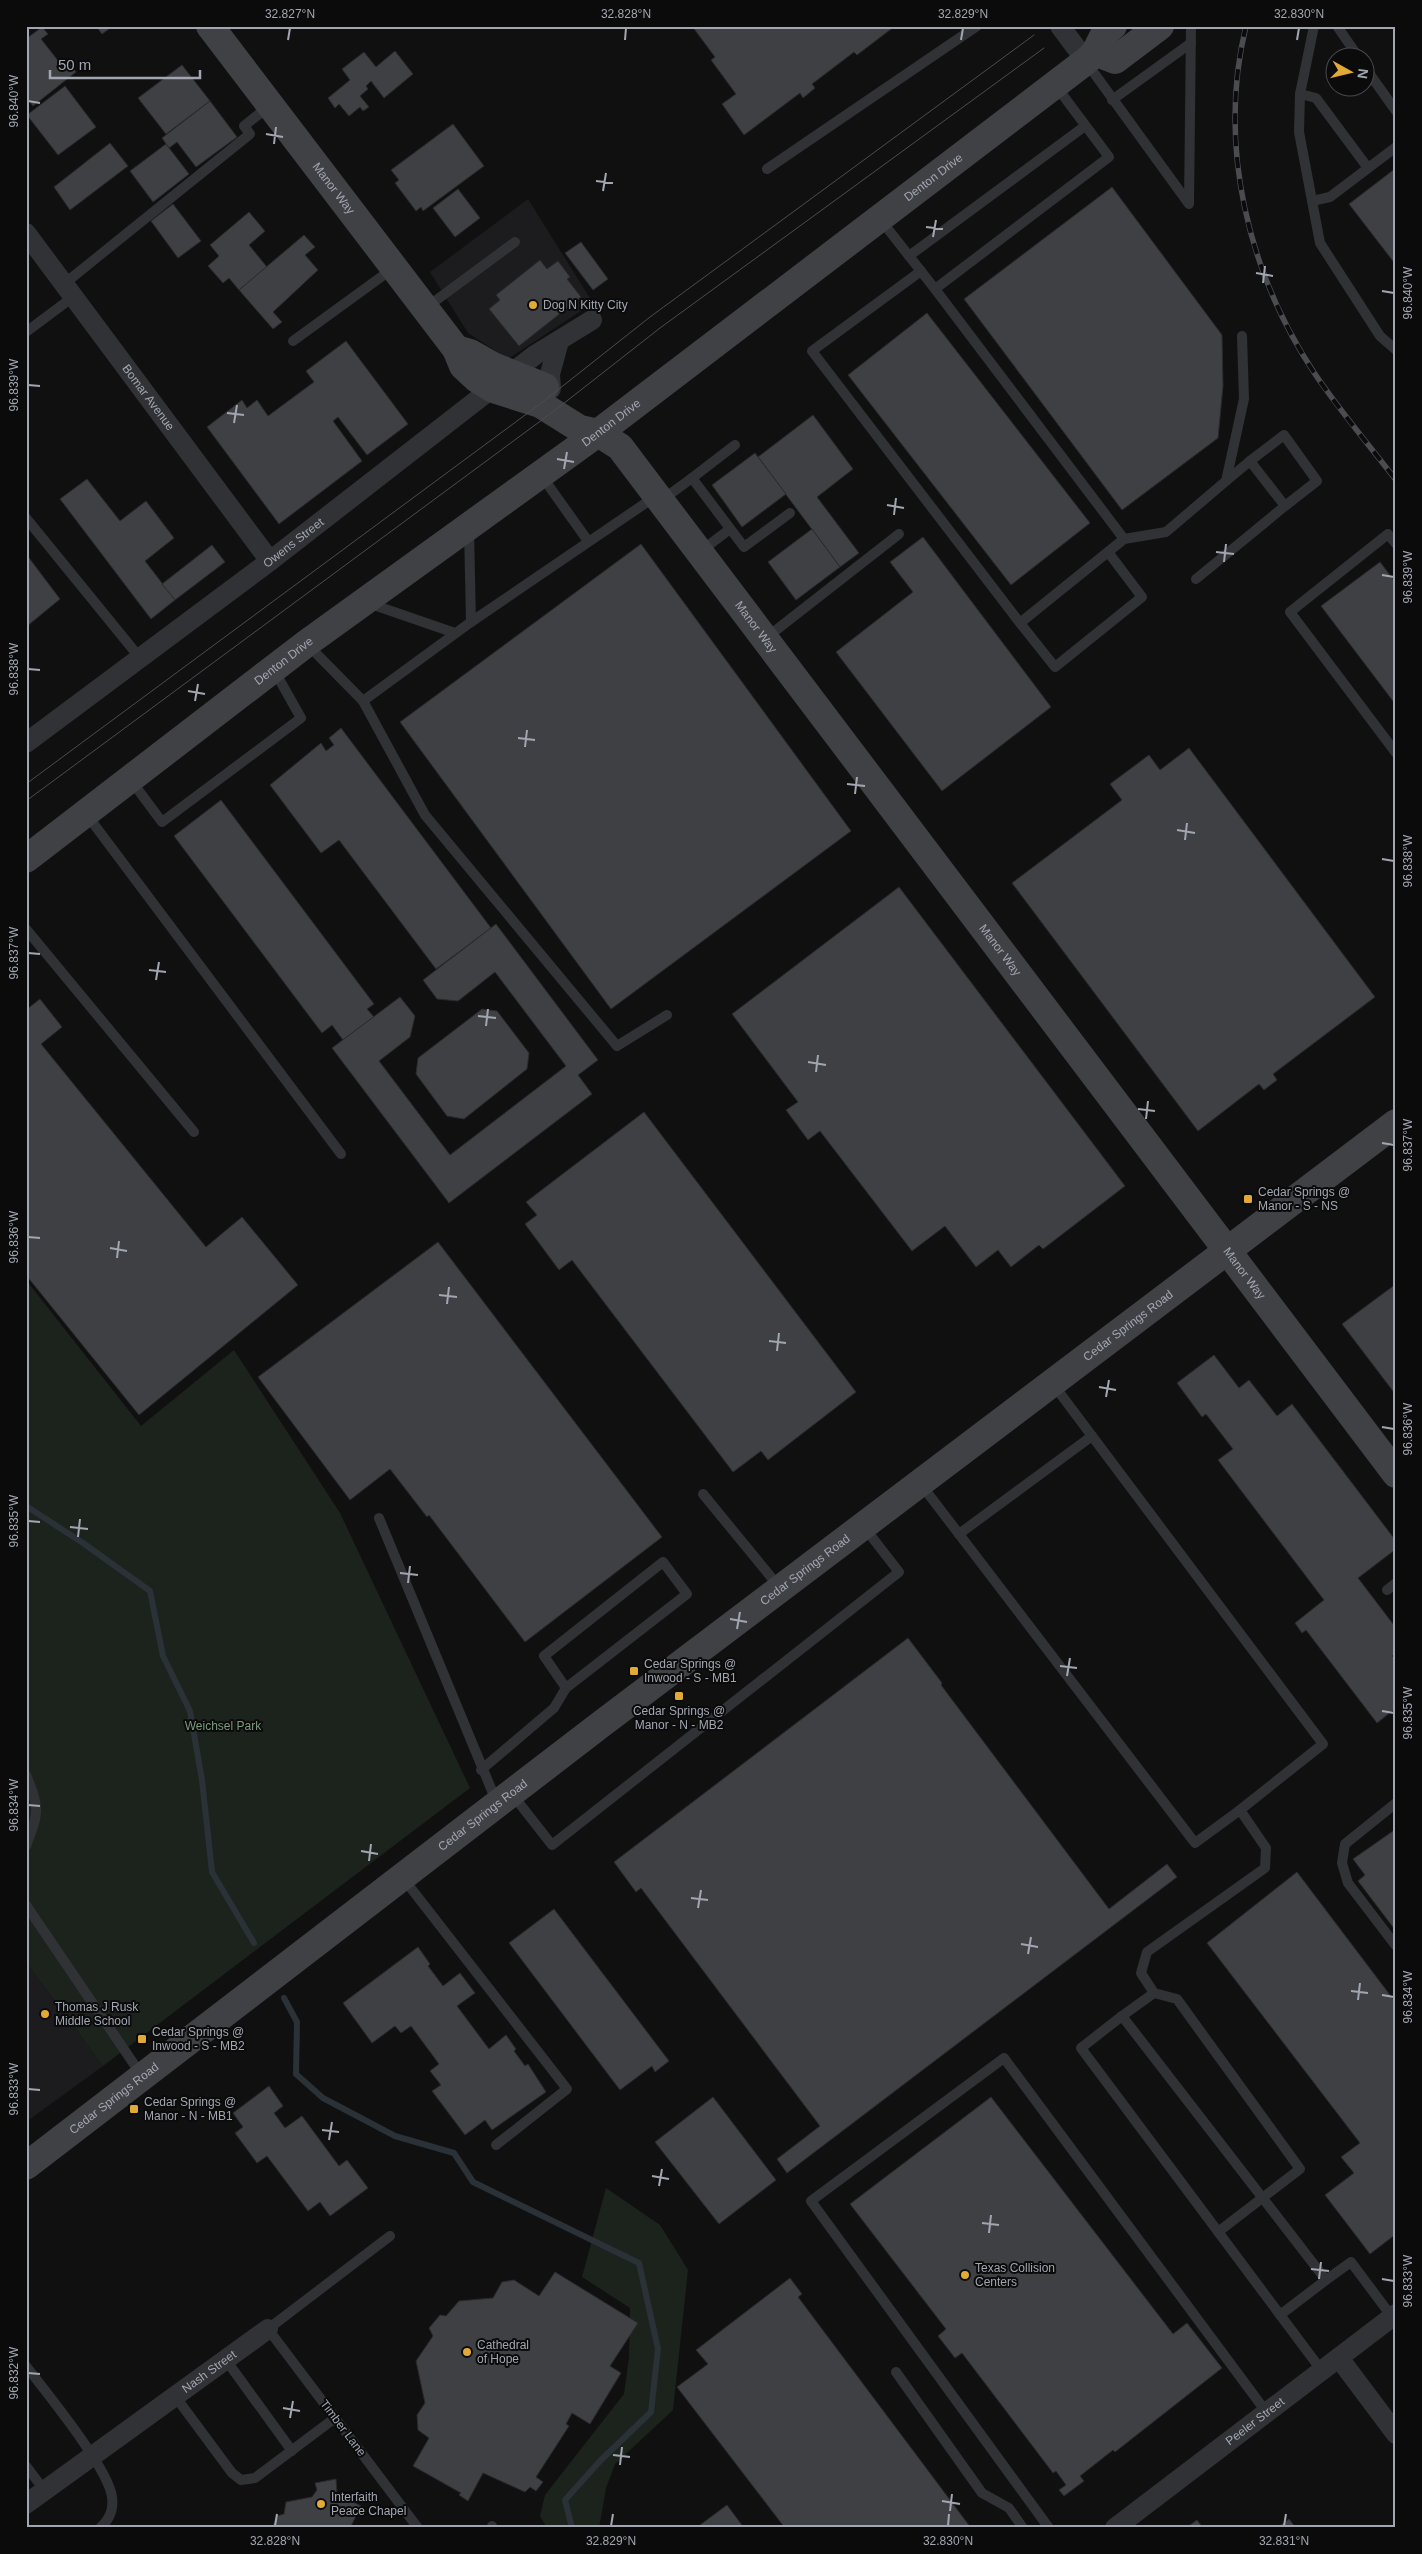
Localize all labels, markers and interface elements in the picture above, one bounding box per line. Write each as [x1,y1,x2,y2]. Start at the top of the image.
text: 32.827°N [265,7,315,21]
text: 32.828°N [601,7,651,21]
text: 32.829°N [938,7,988,21]
text: 32.830°N [1274,7,1324,21]
scale bar [50,48,200,80]
north arrow [1324,48,1374,98]
text: 50 m [58,56,91,73]
text: N [1354,68,1372,80]
text: 96.840°W [7,74,21,127]
street label: Denton Drive [901,150,966,204]
street label: Manor Way [310,160,358,217]
text: 96.840°W [1401,266,1415,319]
place label: Dog N Kitty City [543,298,628,312]
marker: Dog N Kitty City [527,299,539,311]
text: 96.839°W [7,358,21,411]
street label: Bomar Avenue [119,362,178,433]
street label: Denton Drive [579,396,644,449]
street label: Owens Street [260,515,327,571]
text: 96.839°W [1401,550,1415,603]
street label: Manor Way [732,598,780,656]
street label: Denton Drive [252,634,316,688]
text: 96.838°W [7,642,21,695]
text: 96.838°W [1401,834,1415,887]
street label: Manor Way [976,922,1024,979]
text: 96.837°W [7,926,21,979]
text: 96.837°W [1401,1118,1415,1171]
place label: Cedar Springs @ Manor - S - NS [1258,1185,1350,1213]
marker: Cedar Springs @ Manor - S - NS [1242,1193,1254,1205]
text: 96.836°W [7,1210,21,1263]
street label: Manor Way [1220,1245,1268,1302]
street label: Cedar Springs Road [1080,1287,1176,1364]
text: 96.836°W [1401,1402,1415,1455]
text: 96.835°W [7,1494,21,1547]
street label: Cedar Springs Road [757,1531,853,1608]
place label: Cedar Springs @ Inwood - S - MB1 [644,1657,737,1685]
marker: Cedar Springs @ Inwood - S - MB1 [628,1665,640,1677]
text: 96.835°W [1401,1686,1415,1739]
marker: Cedar Springs @ Manor - N - MB2 [673,1690,685,1702]
place label: Cedar Springs @ Manor - N - MB2 [633,1704,725,1732]
park label: Weichsel Park [185,1719,262,1733]
street label: Cedar Springs Road [435,1776,530,1854]
text: 96.834°W [7,1778,21,1831]
text: 96.834°W [1401,1970,1415,2023]
place label: Thomas J Rusk Middle School [55,2000,139,2028]
marker: Thomas J Rusk Middle School [39,2008,51,2020]
place label: Cedar Springs @ Inwood - S - MB2 [152,2025,245,2053]
marker: Cedar Springs @ Inwood - S - MB2 [136,2033,148,2045]
street label: Cedar Springs Road [67,2060,161,2137]
text: 96.833°W [7,2062,21,2115]
place label: Cedar Springs @ Manor - N - MB1 [144,2095,236,2123]
marker: Cedar Springs @ Manor - N - MB1 [128,2103,140,2115]
text: 96.833°W [1401,2254,1415,2307]
place label: Texas Collision Centers [975,2261,1055,2289]
marker: Texas Collision Centers [959,2269,971,2281]
place label: Cathedral of Hope [477,2338,529,2366]
text: 96.832°W [7,2346,21,2399]
marker: Cathedral of Hope [461,2346,473,2358]
street label: Nash Street [179,2347,239,2396]
street label: Peeler Street [1223,2394,1288,2448]
street label: Timber Lane [317,2397,369,2459]
place label: Interfaith Peace Chapel [331,2490,406,2518]
marker: Interfaith Peace Chapel [315,2498,327,2510]
text: 32.828°N [250,2534,300,2548]
text: 32.829°N [586,2534,636,2548]
text: 32.830°N [923,2534,973,2548]
text: 32.831°N [1259,2534,1309,2548]

